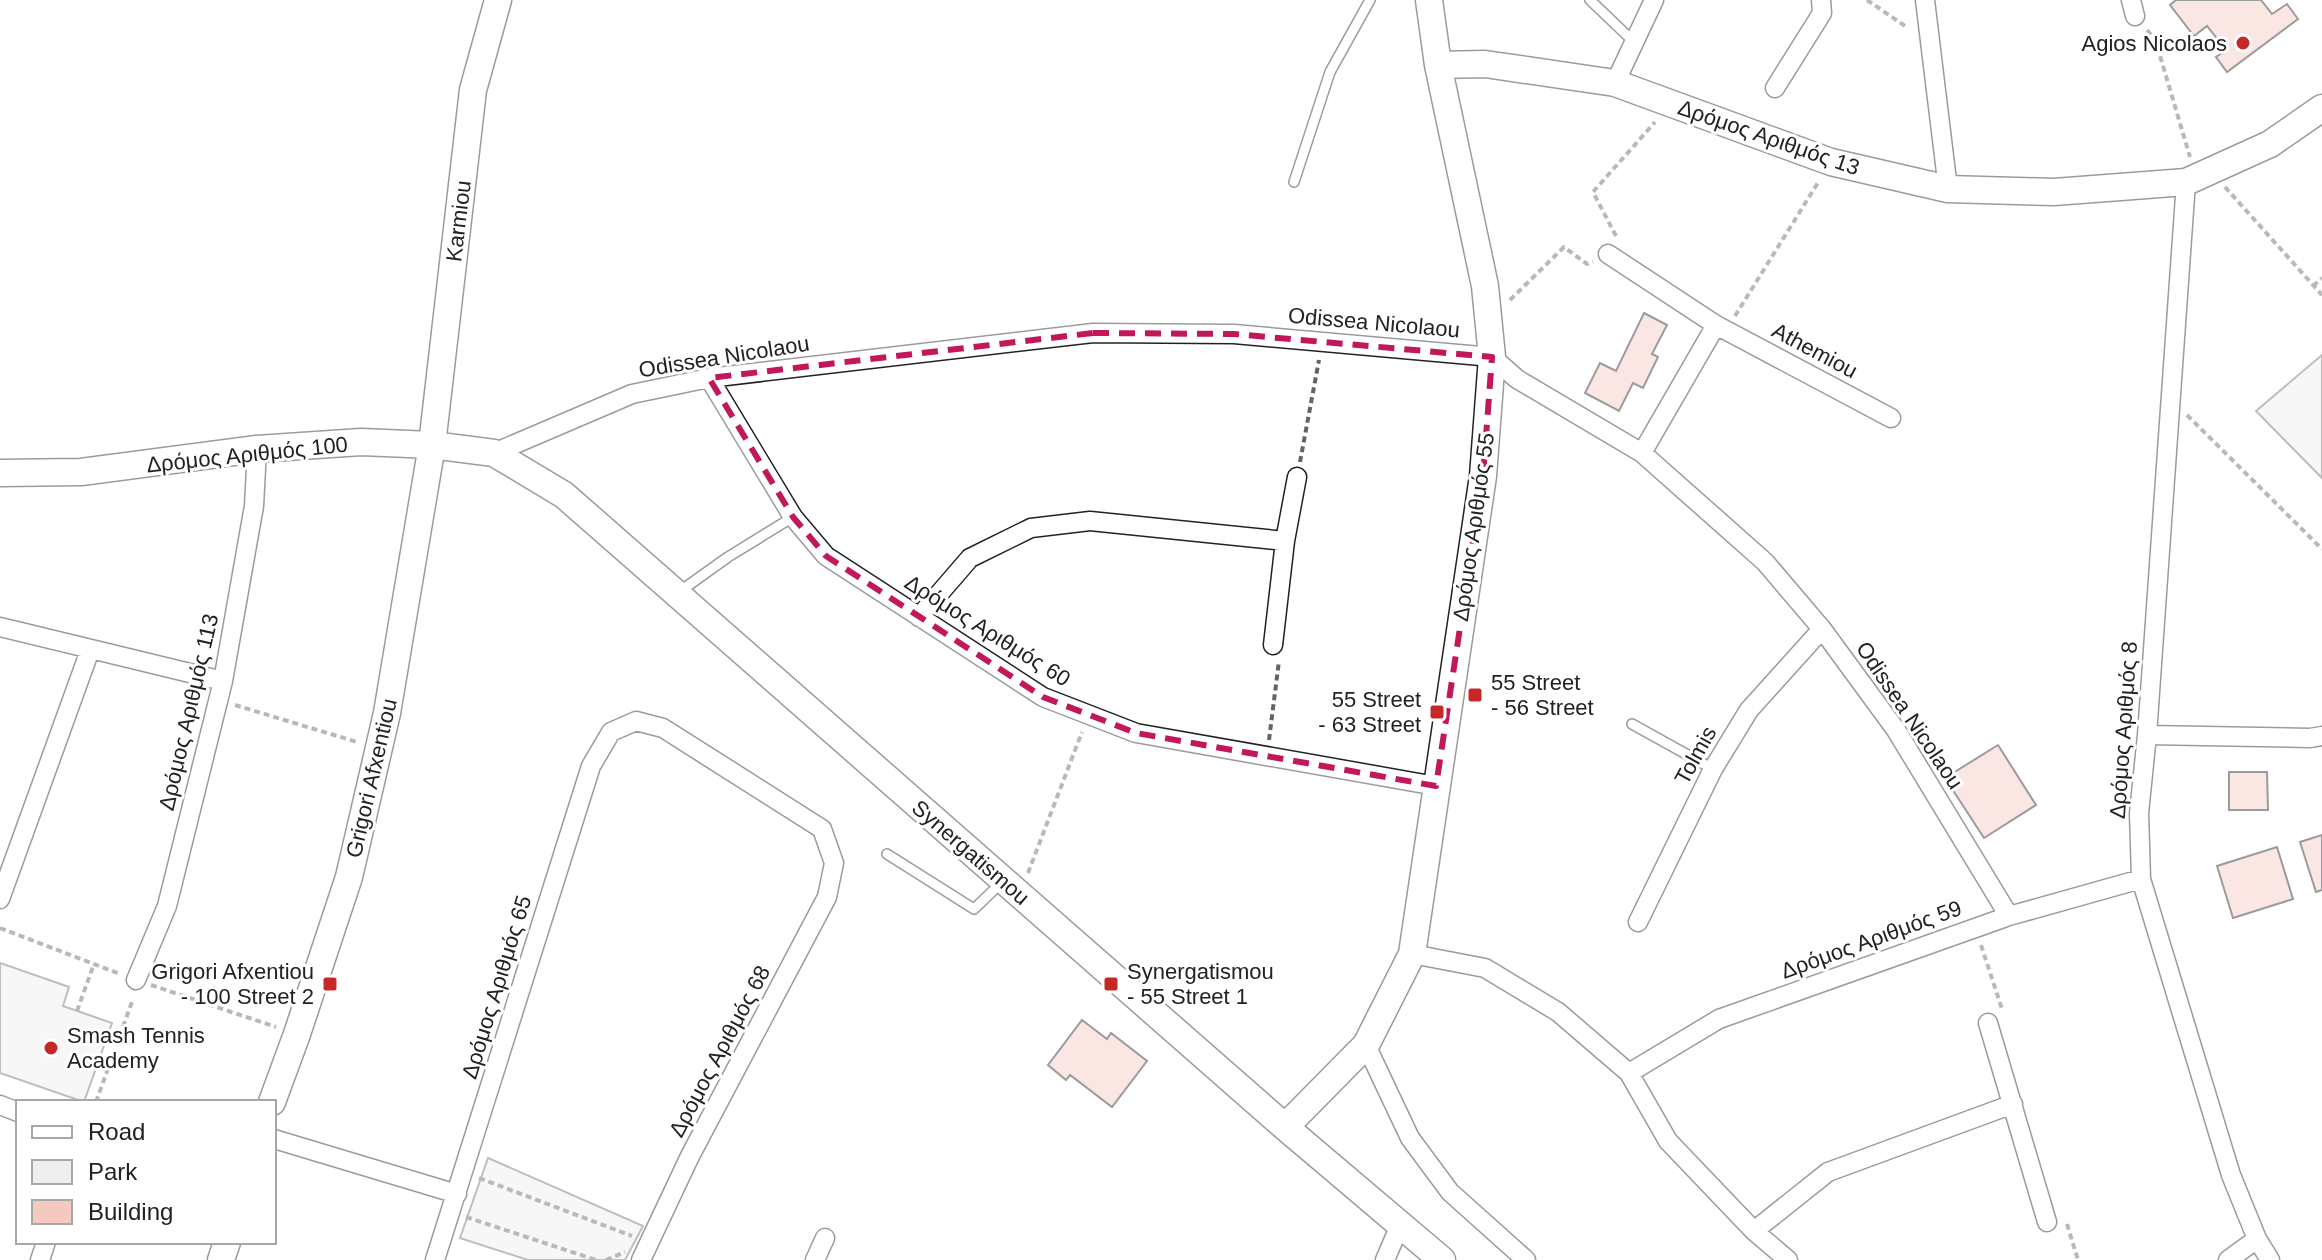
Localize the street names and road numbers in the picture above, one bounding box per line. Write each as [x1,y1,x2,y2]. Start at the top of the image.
street label: Δρόμος Αριθμός 13 [1675,95,1863,180]
street label: Karmiou [441,179,476,263]
street label: Odissea Nicolaou [1287,303,1461,342]
street label: Athemiou [1768,318,1862,383]
street label: Odissea Nicolaou [637,331,811,382]
street label: Δρόμος Αριθμός 100 [145,431,349,478]
street label: Δρόμος Αριθμός 55 [1448,431,1499,623]
street label: Δρόμος Αριθμός 60 [900,569,1075,691]
street label: Δρόμος Αριθμός 113 [154,611,223,813]
street label: Odissea Nicolaou [1851,637,1968,794]
street label: Δρόμος Αριθμός 8 [2105,640,2142,820]
street label: Grigori Afxentiou [341,696,402,860]
street label: Tolmis [1669,722,1721,789]
street label: Synergatismou [907,795,1034,910]
street label: Δρόμος Αριθμός 65 [457,893,536,1082]
street label: Δρόμος Αριθμός 59 [1778,895,1965,984]
street label: Δρόμος Αριθμός 68 [664,961,775,1141]

